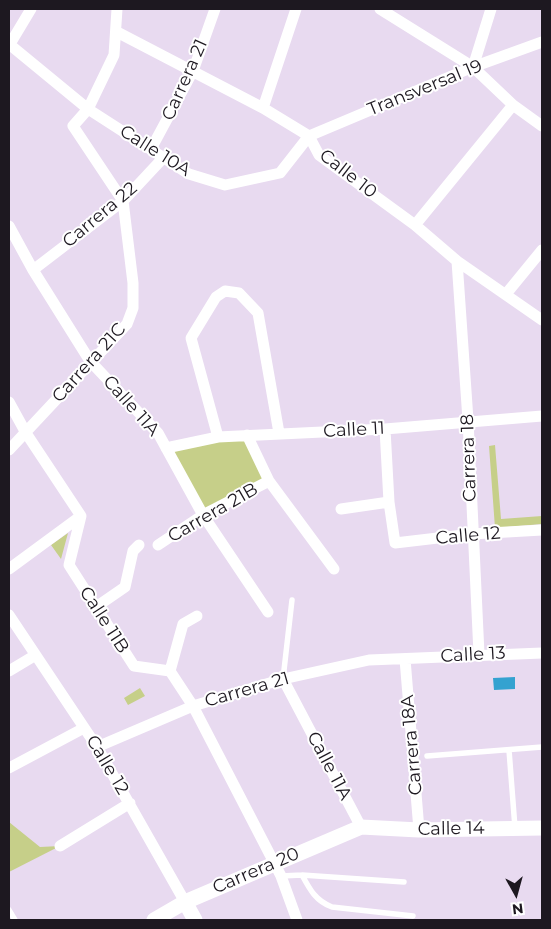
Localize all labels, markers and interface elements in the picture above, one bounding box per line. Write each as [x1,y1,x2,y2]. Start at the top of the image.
street label: Carrera 21 [157,36,213,124]
street label: Transversal 19 [364,55,486,121]
street label: Calle 10A [115,121,195,181]
street label: Calle 10 [315,145,381,203]
street label: Carrera 22 [58,178,142,252]
street label: Carrera 21C [48,319,130,407]
street label: Calle 11A [98,371,164,441]
street label: Carrera 18 [457,414,481,502]
street label: Calle 11 [323,418,385,442]
street label: Carrera 21B [164,479,262,547]
street label: Calle 12 [435,522,501,550]
street label: Calle 11B [74,583,134,657]
street label: Calle 13 [440,643,506,667]
street label: Carrera 21 [202,668,292,712]
street label: Carrera 18A [397,694,427,796]
street label: Calle 11A [302,728,356,804]
street label: Calle 12 [81,731,133,799]
street label: Calle 14 [417,818,485,840]
street label: Carrera 20 [209,843,303,899]
north arrow [491,869,541,919]
text: N [511,899,525,919]

